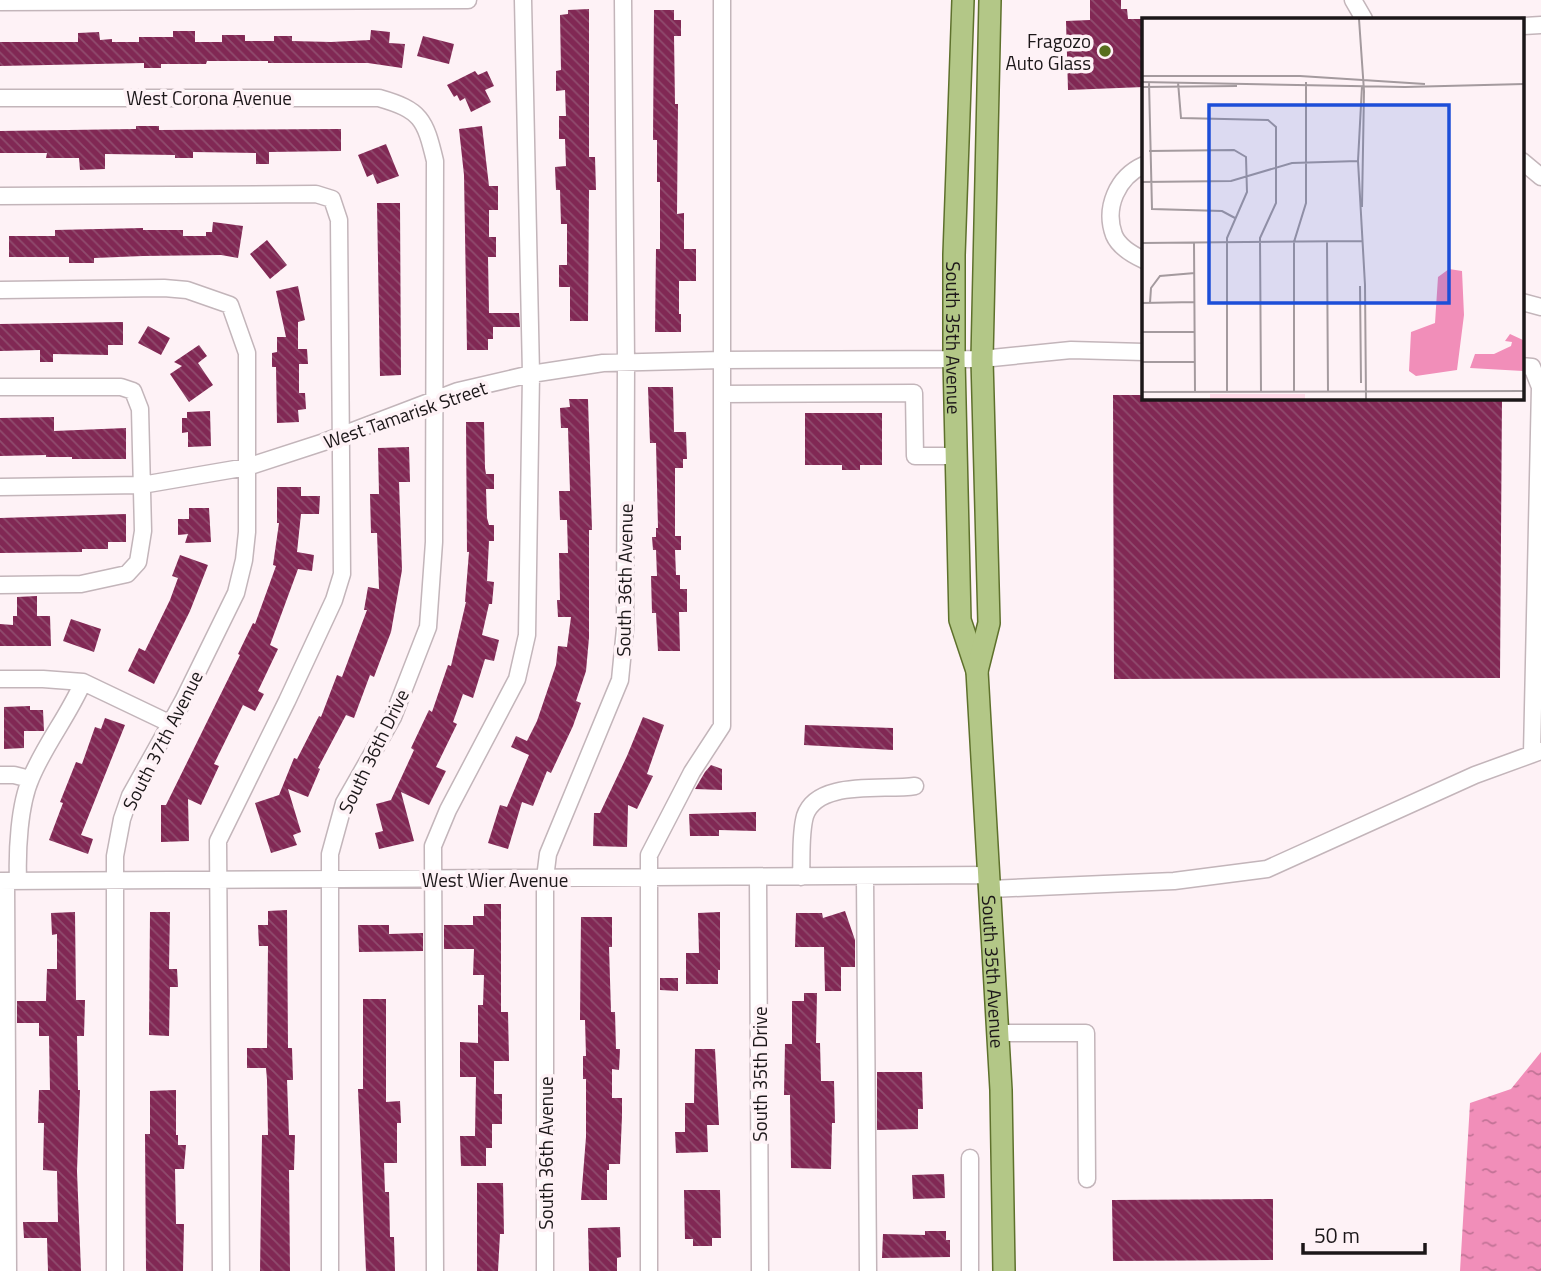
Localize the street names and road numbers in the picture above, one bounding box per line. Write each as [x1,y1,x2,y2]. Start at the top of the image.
street label: West Corona Avenue [126,83,292,112]
street label: South 35th Avenue [939,261,970,415]
street label: West Tamarisk Street [320,372,491,456]
street label: South 36th Avenue [608,503,640,657]
street label: South 37th Avenue [114,665,210,815]
street label: South 36th Drive [330,684,416,818]
street label: West Wier Avenue [422,865,568,894]
street label: South 35th Avenue [975,894,1013,1049]
street label: South 35th Drive [745,1006,774,1142]
street label: South 36th Avenue [531,1076,560,1230]

